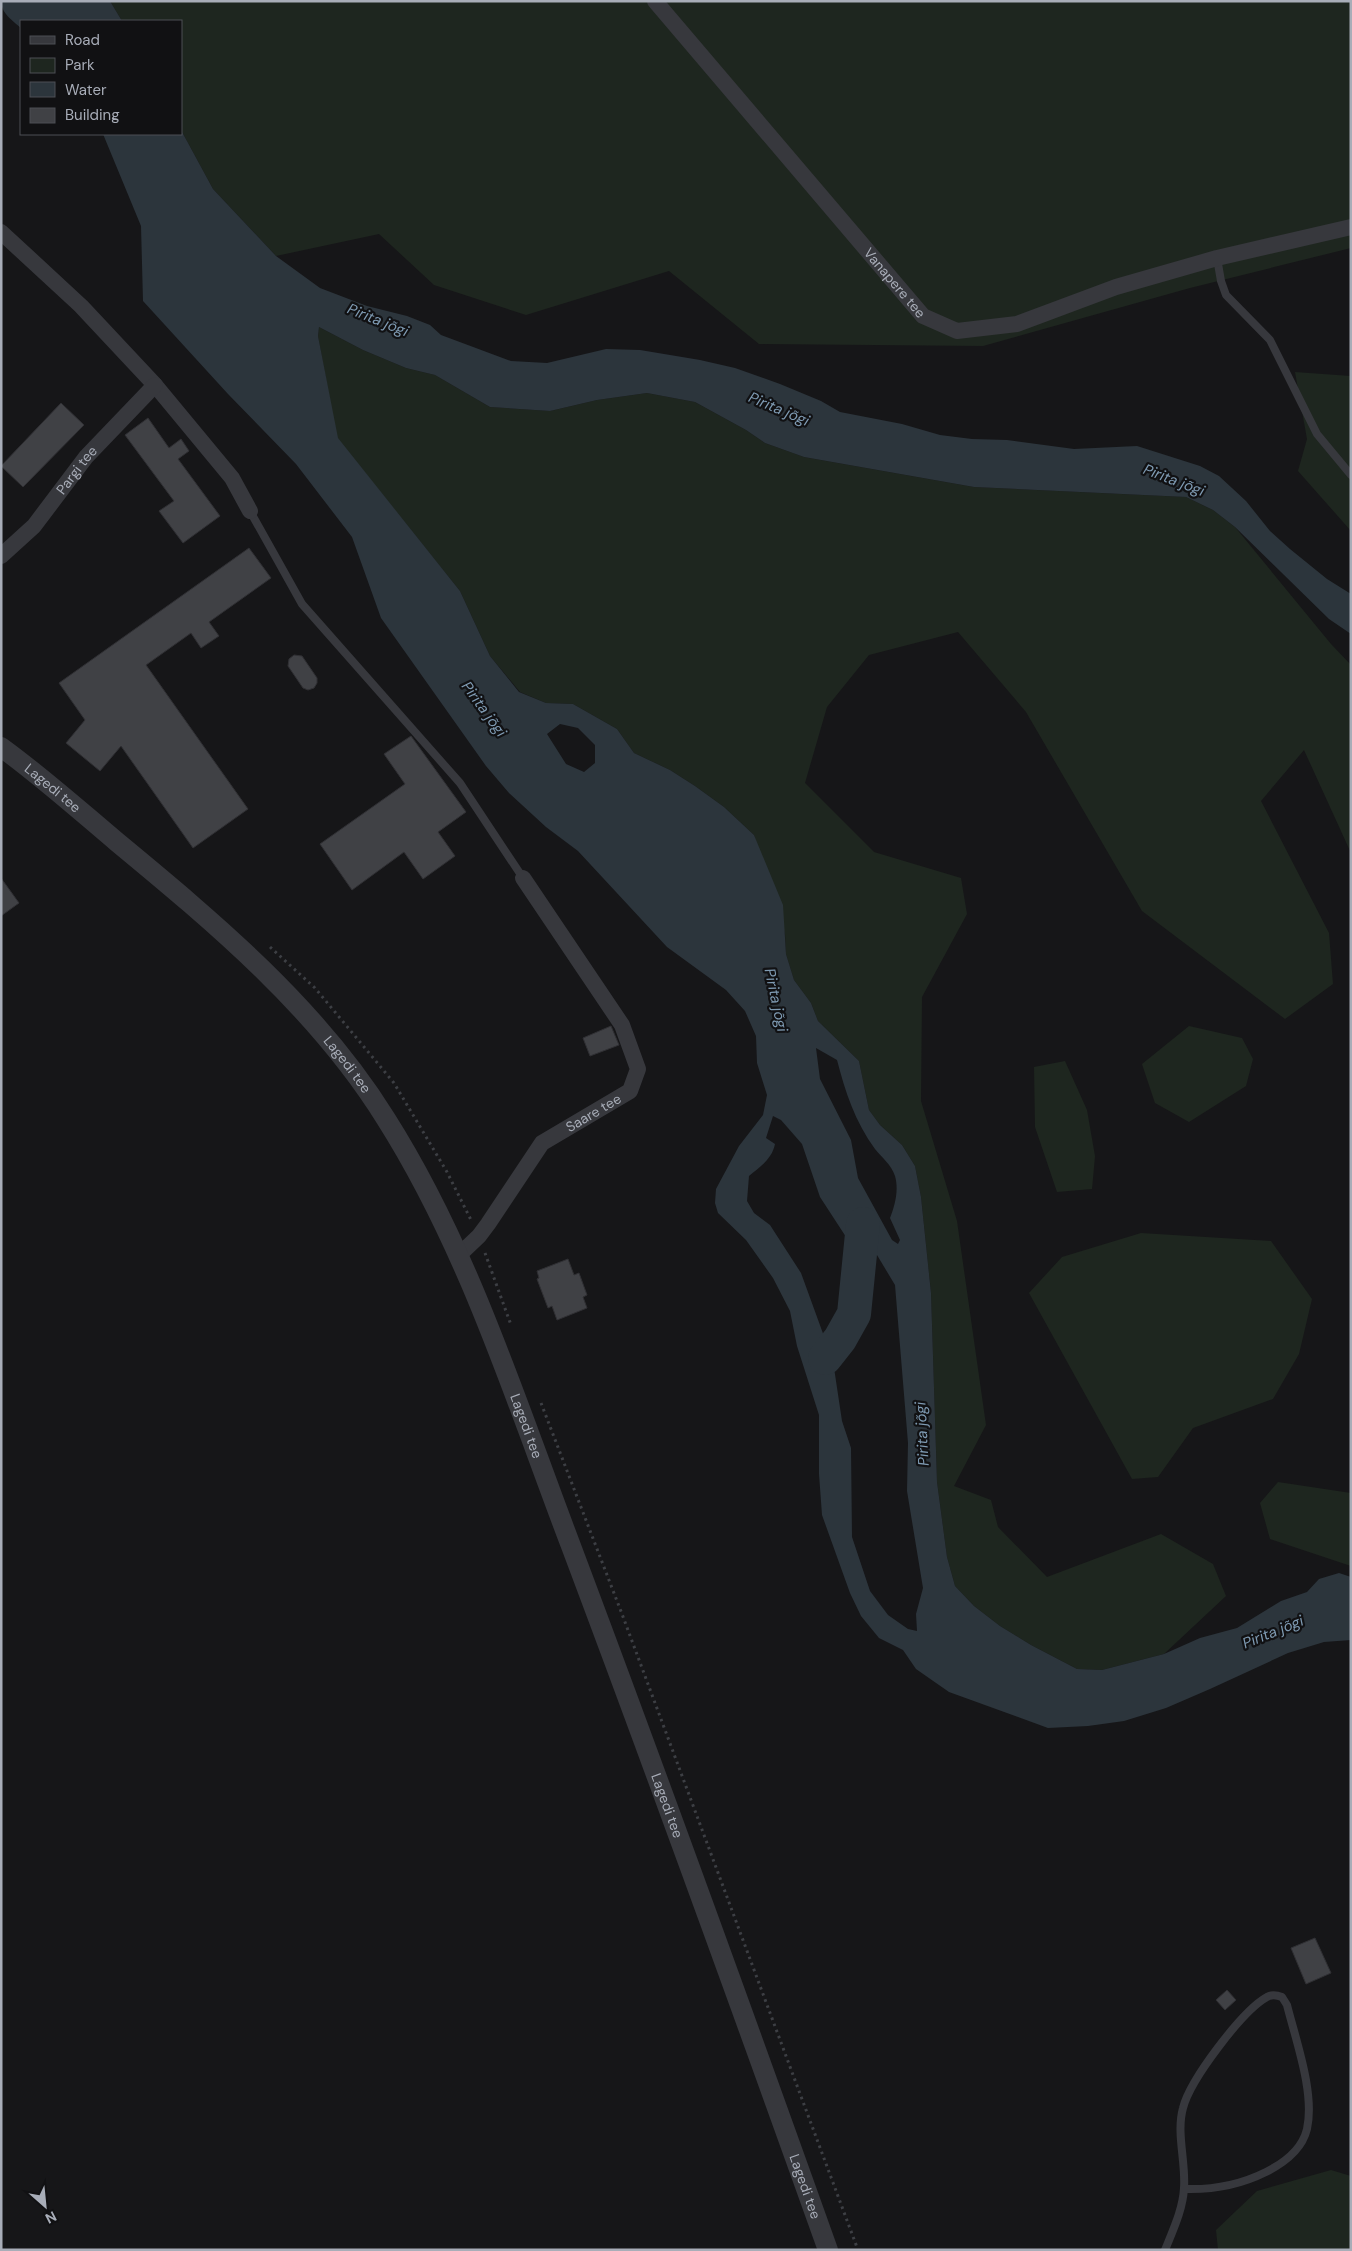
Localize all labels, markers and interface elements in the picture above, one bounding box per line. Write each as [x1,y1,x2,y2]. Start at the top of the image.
legend [20,20,182,135]
text: Road [65,30,100,50]
text: Park [65,55,95,75]
text: Water [65,80,107,100]
text: Building [65,105,120,125]
street label: Vanapere tee [860,244,930,322]
water label: Pirita jõgi [344,299,412,341]
water label: Pirita jõgi [746,387,813,431]
street label: Pargi tee [52,442,101,498]
water label: Pirita jõgi [1140,459,1208,501]
water label: Pirita jõgi [457,677,511,741]
street label: Lagedi tee [21,759,85,816]
water label: Pirita jõgi [760,966,793,1034]
street label: Lagedi tee [320,1032,375,1097]
street label: Saare tee [562,1089,624,1136]
street label: Lagedi tee [506,1391,547,1461]
water label: Pirita jõgi [910,1401,934,1467]
water label: Pirita jõgi [1239,1611,1307,1653]
street label: Lagedi tee [647,1771,687,1840]
street label: Lagedi tee [785,2152,825,2221]
north arrow [20,2181,70,2231]
text: N [42,2207,60,2228]

